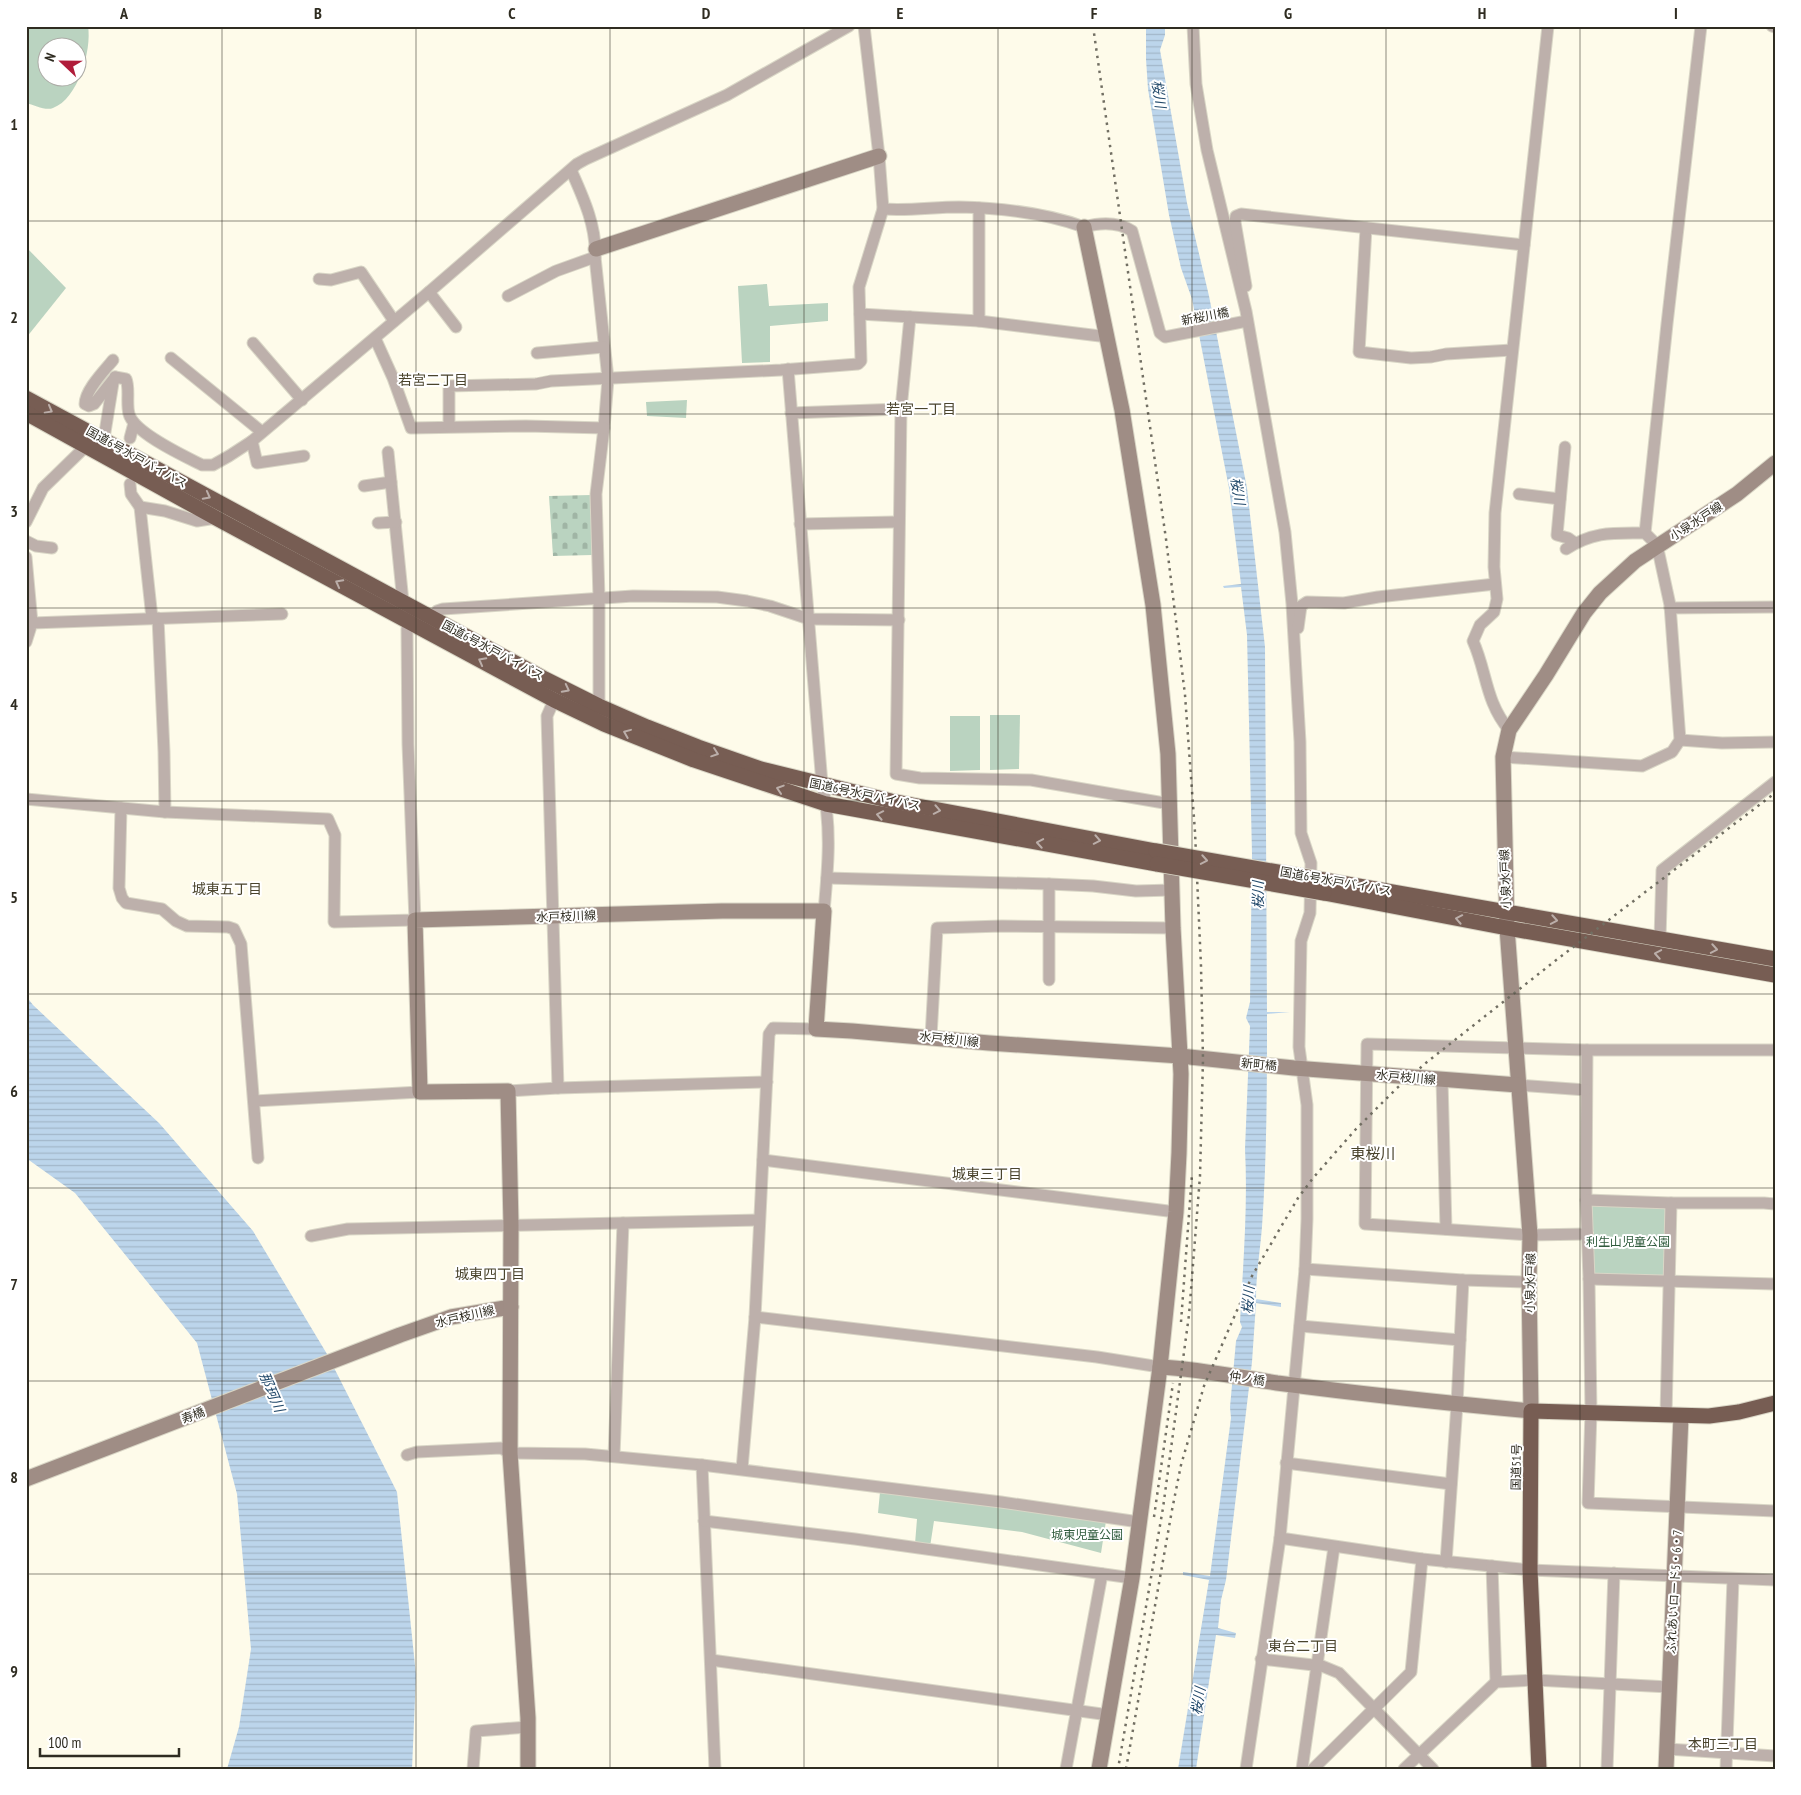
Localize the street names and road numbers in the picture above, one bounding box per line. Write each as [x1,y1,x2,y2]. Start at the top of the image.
street label: 新桜川橋 [1180,304,1230,328]
street label: 国道6号水戸バイパス [84,423,190,491]
street label: 小泉水戸線 [1667,498,1725,544]
street label: 国道6号水戸バイパス [440,617,546,683]
street label: 国道6号水戸バイパス [808,775,922,813]
street label: 小泉水戸線 [1496,849,1514,909]
street label: 国道6号水戸バイパス [1279,864,1393,898]
street label: 水戸枝川線 [536,907,596,925]
street label: 水戸枝川線 [918,1028,980,1050]
street label: 新町橋 [1240,1055,1278,1073]
street label: 水戸枝川線 [1375,1067,1437,1087]
street label: 小泉水戸線 [1522,1253,1538,1313]
street label: 水戸枝川線 [434,1302,496,1330]
street label: 仲ノ橋 [1228,1368,1266,1388]
street label: 寿橋 [179,1404,207,1426]
street label: 国道51号 [1508,1443,1524,1491]
street label: ふれあいロード5・6・7 [1663,1530,1685,1654]

